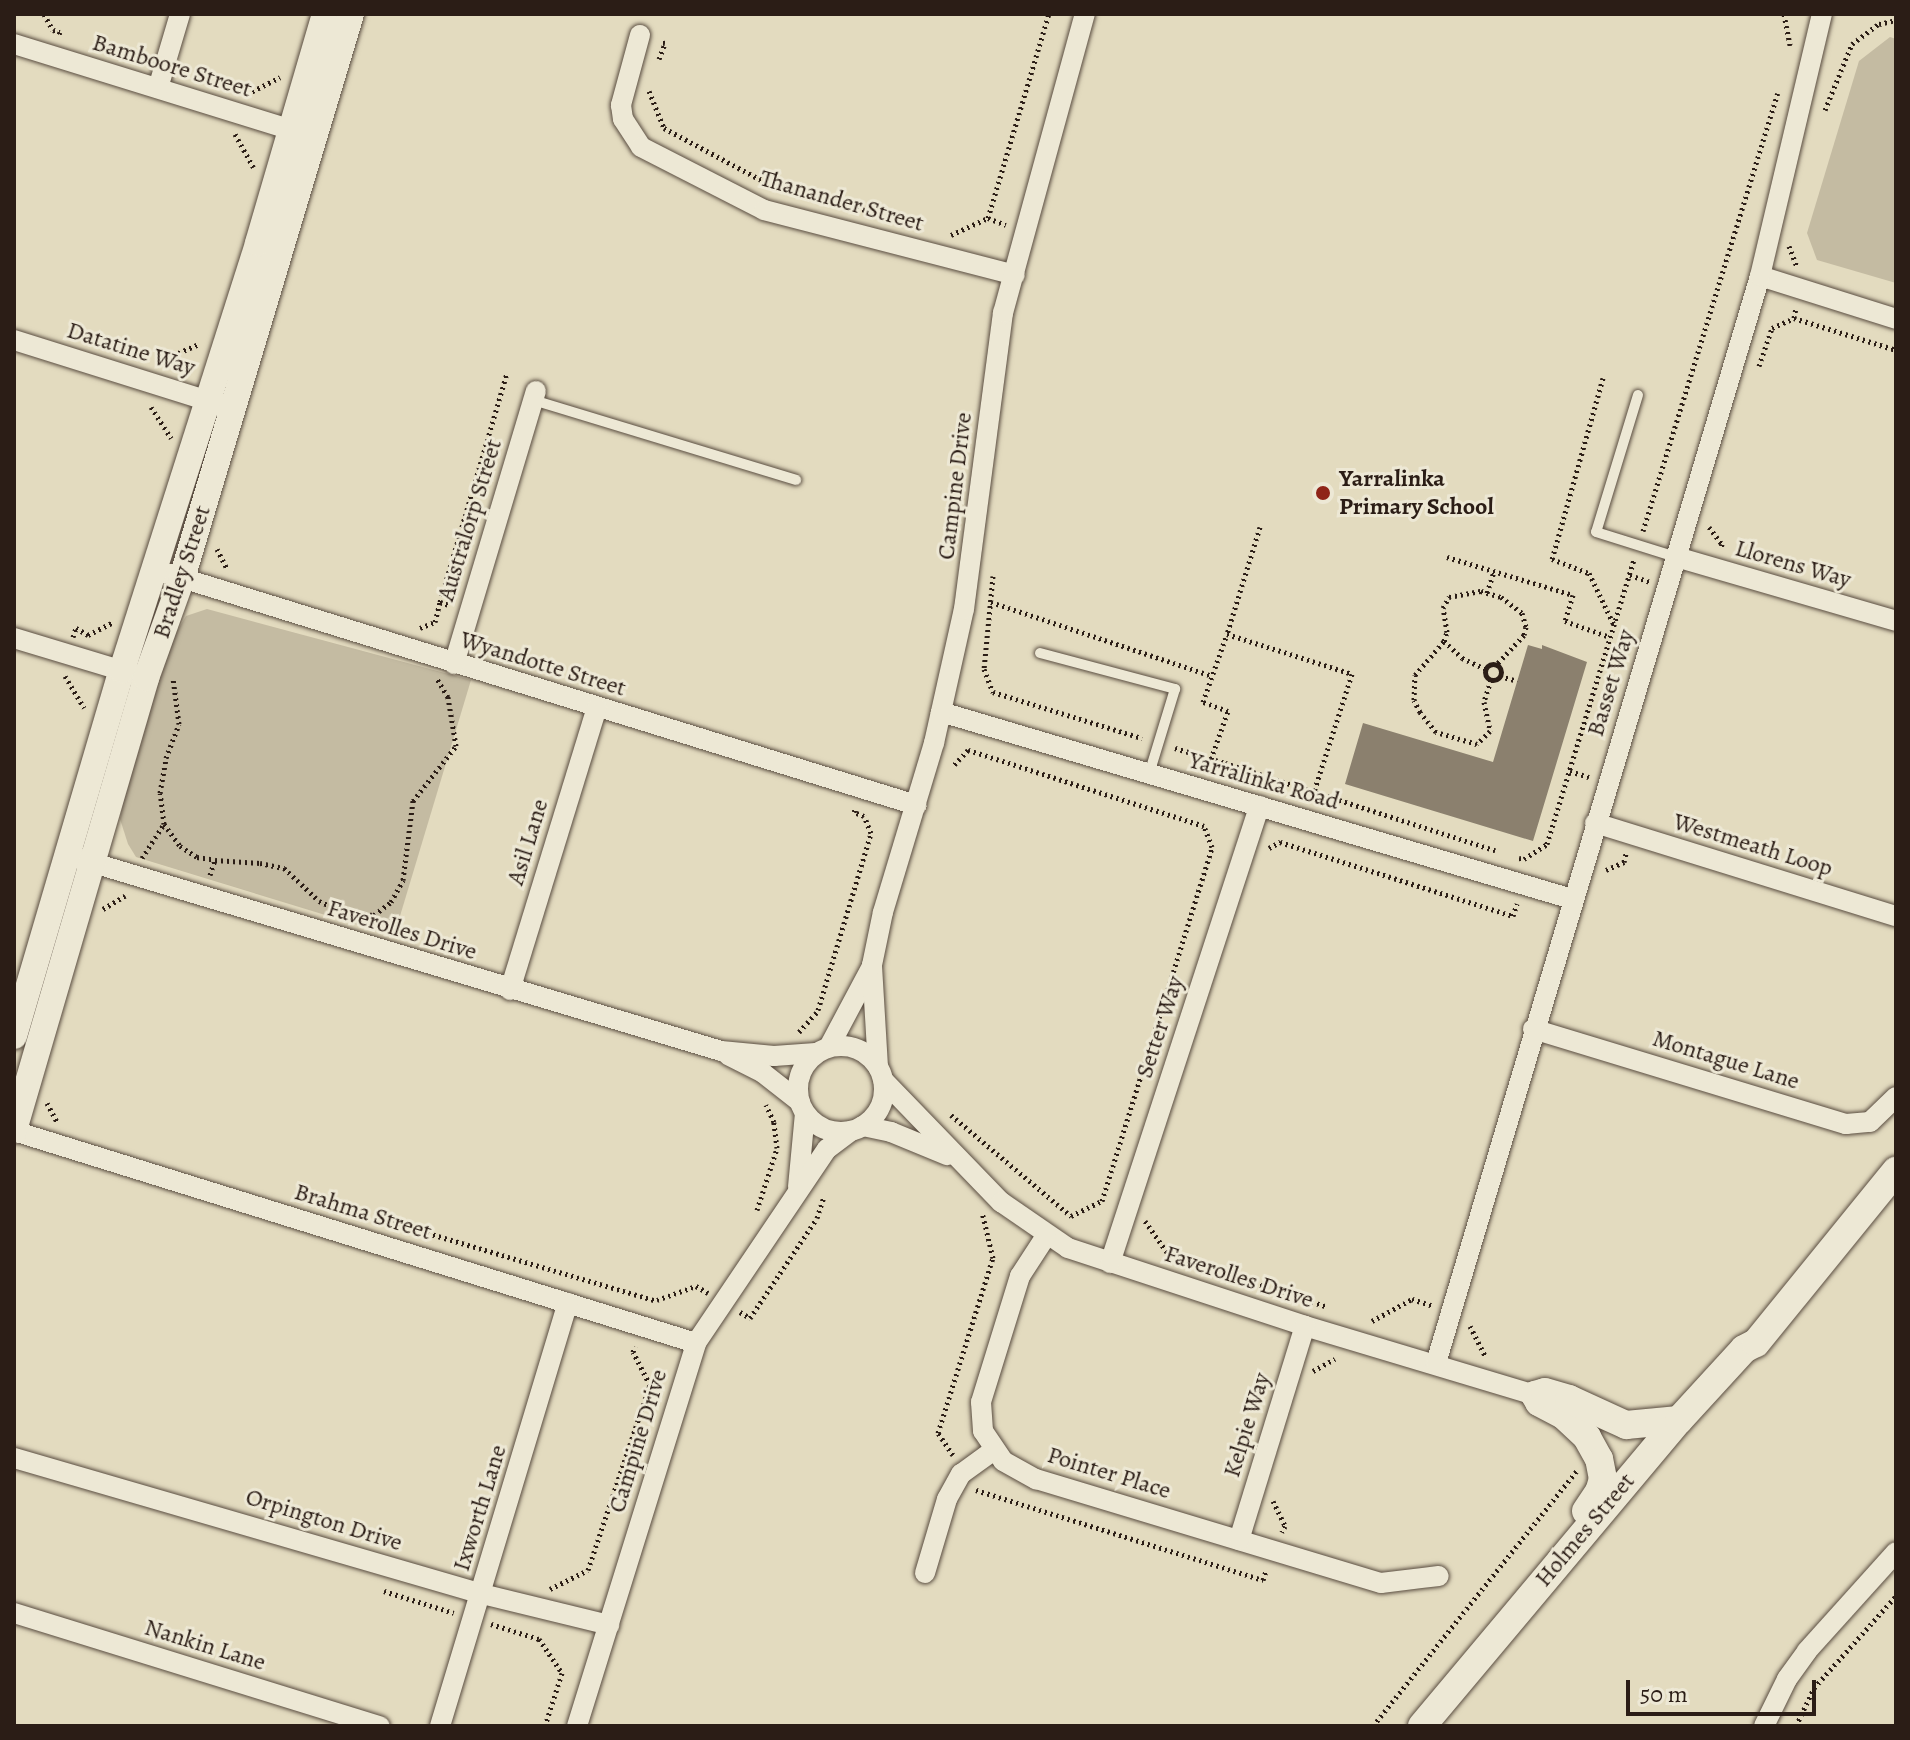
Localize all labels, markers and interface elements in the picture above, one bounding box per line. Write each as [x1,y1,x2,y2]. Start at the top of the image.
street label: Bamboore Street [89,28,255,104]
street label: Thanander Street [757,164,927,238]
street label: Datatine Way [63,316,199,382]
street label: Campine Drive [932,411,978,561]
street label: Australorp Street [432,436,508,604]
place label: Yarralinka Primary School [1339,465,1494,521]
marker: Yarralinka Primary School [1314,484,1332,502]
street label: Bradley Street [147,502,217,642]
street label: Llorens Way [1732,534,1854,594]
street label: Wyandotte Street [457,625,629,703]
street label: Basset Way [1581,626,1641,740]
street label: Yarralinka Road [1185,746,1343,816]
street label: Asil Lane [501,796,555,888]
street label: Westmeath Loop [1670,807,1836,883]
street label: Faverolles Drive [324,894,480,966]
street label: Setter Way [1130,972,1190,1082]
street label: Montague Lane [1649,1024,1803,1096]
street label: Brahma Street [291,1177,435,1247]
street label: Faverolles Drive [1161,1239,1317,1315]
street label: Campine Drive [603,1366,673,1516]
street label: Kelpie Way [1217,1369,1277,1481]
street label: Ixworth Lane [447,1441,513,1575]
street label: Pointer Place [1044,1441,1174,1505]
street label: Holmes Street [1529,1467,1641,1593]
street label: Orpington Drive [242,1483,406,1557]
street label: Nankin Lane [141,1613,269,1677]
scale bar [1630,1664,1820,1714]
text: 50 m [1640,1678,1688,1710]

